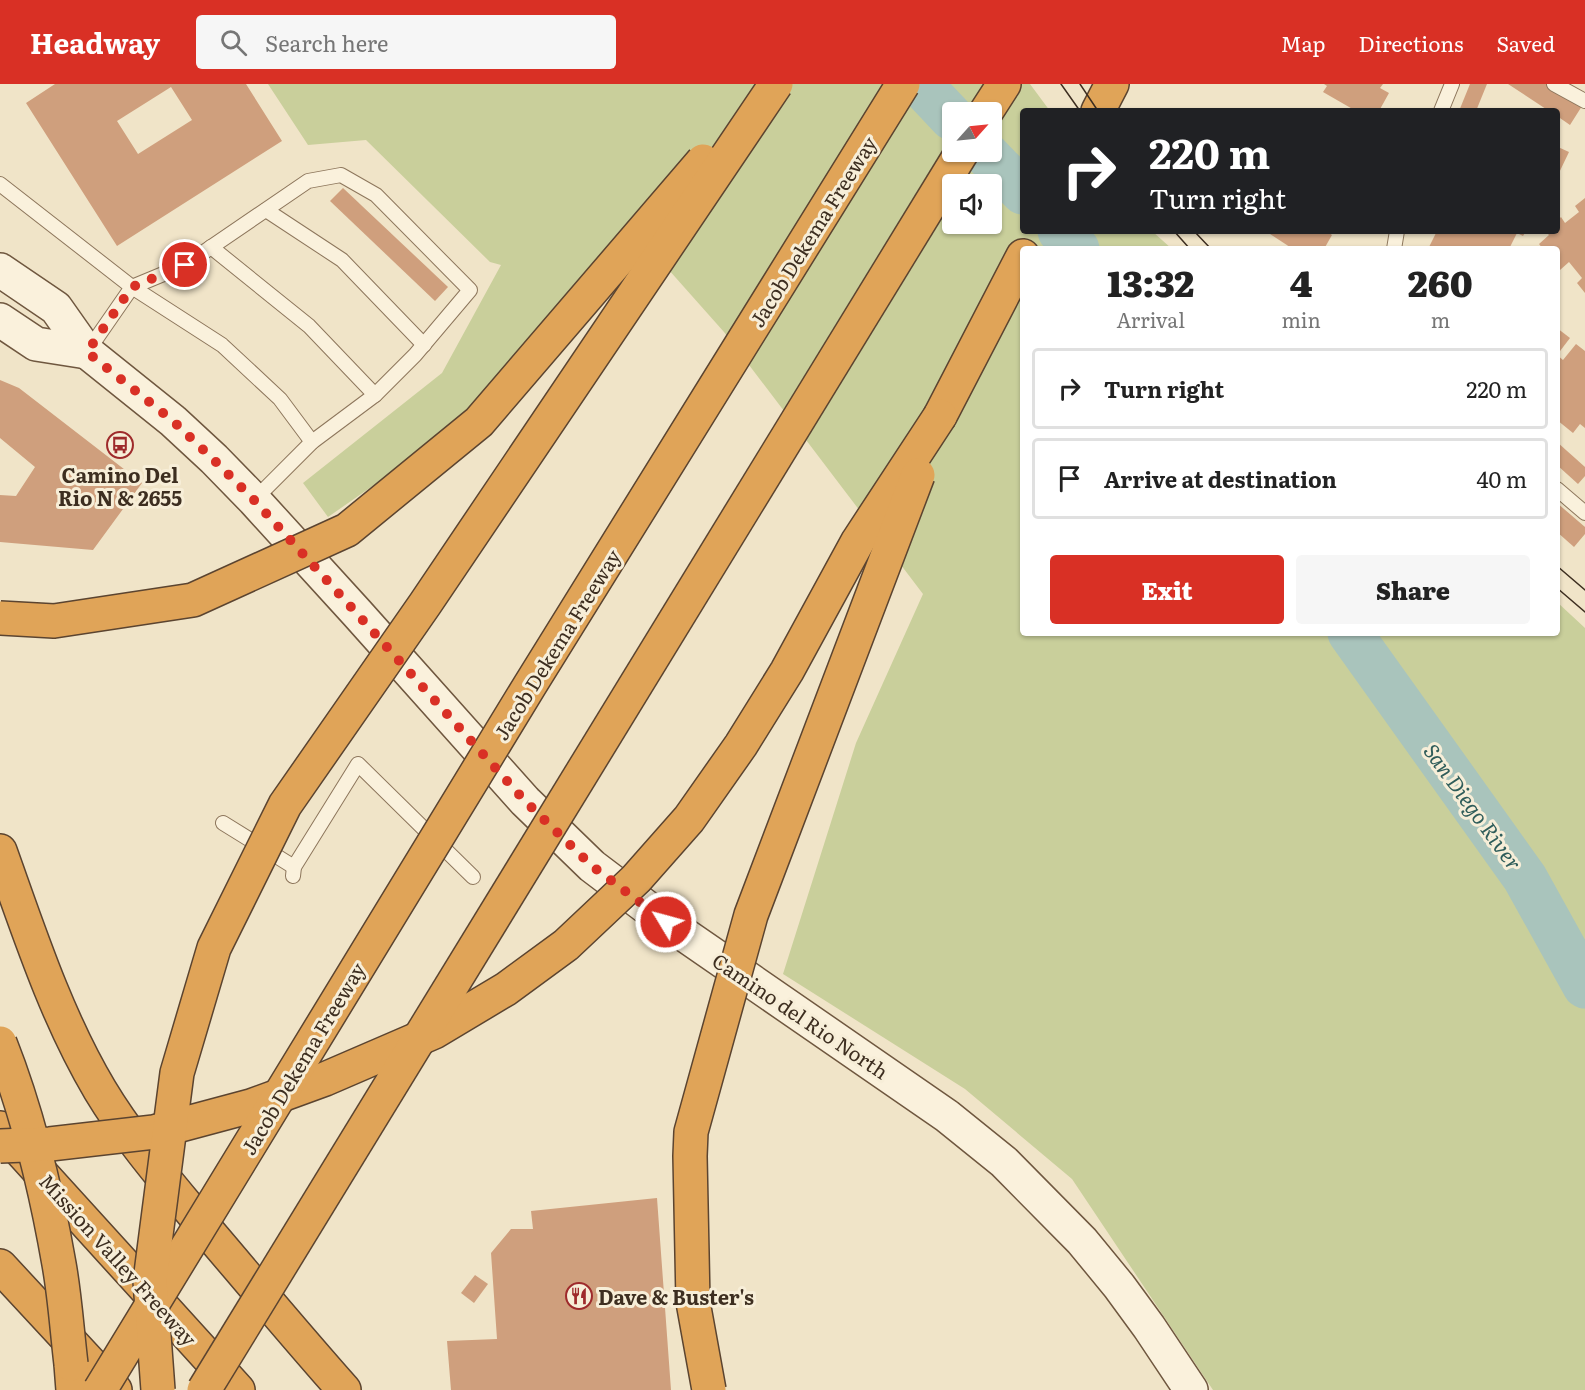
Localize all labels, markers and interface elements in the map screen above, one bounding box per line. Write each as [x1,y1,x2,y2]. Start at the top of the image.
search box [196,15,616,69]
text: Headway [30,21,160,63]
icon: search [217,26,250,59]
text: Search here [265,26,388,59]
text: Map [1281,27,1326,58]
text: Directions [1359,27,1464,58]
text: Saved [1497,27,1555,58]
north arrow [942,102,1002,162]
map controls [942,102,1002,234]
text: 220 m [1149,120,1270,182]
street label: Jacob Dekema Freeway [741,129,883,332]
icon: right [1050,132,1128,210]
button: sound [942,174,1002,234]
text: Turn right [1149,177,1286,217]
pin [159,239,210,290]
icon: arrive [168,248,201,281]
text: 13:32 [1107,255,1194,308]
text: 4 [1290,255,1312,308]
text: 260 [1408,255,1473,308]
text: Arrival [1117,304,1185,334]
text: min [1281,304,1321,334]
text: m [1431,304,1450,334]
icon: right [1053,372,1086,405]
text: Turn right [1104,372,1224,405]
text: 220 m [1466,372,1527,405]
bus stop icon: Camino Del Rio N & 2655 [105,430,135,460]
place label: Camino Del Rio N & 2655 [58,459,182,512]
icon: arrive [1053,462,1086,495]
text: Arrive at destination [1104,462,1337,495]
text: 40 m [1476,462,1527,495]
street label: Jacob Dekema Freeway [485,542,627,745]
button: Exit [1050,555,1284,624]
button: Share [1296,555,1530,624]
water label: San Diego River [1418,736,1531,876]
position arrow [634,890,698,954]
street label: Camino del Rio North [707,945,895,1085]
street label: Jacob Dekema Freeway [233,956,372,1160]
street label: Mission Valley Freeway [33,1166,205,1352]
restaurant icon: Dave & Buster's [564,1281,594,1311]
place label: Dave & Buster's [598,1281,754,1311]

